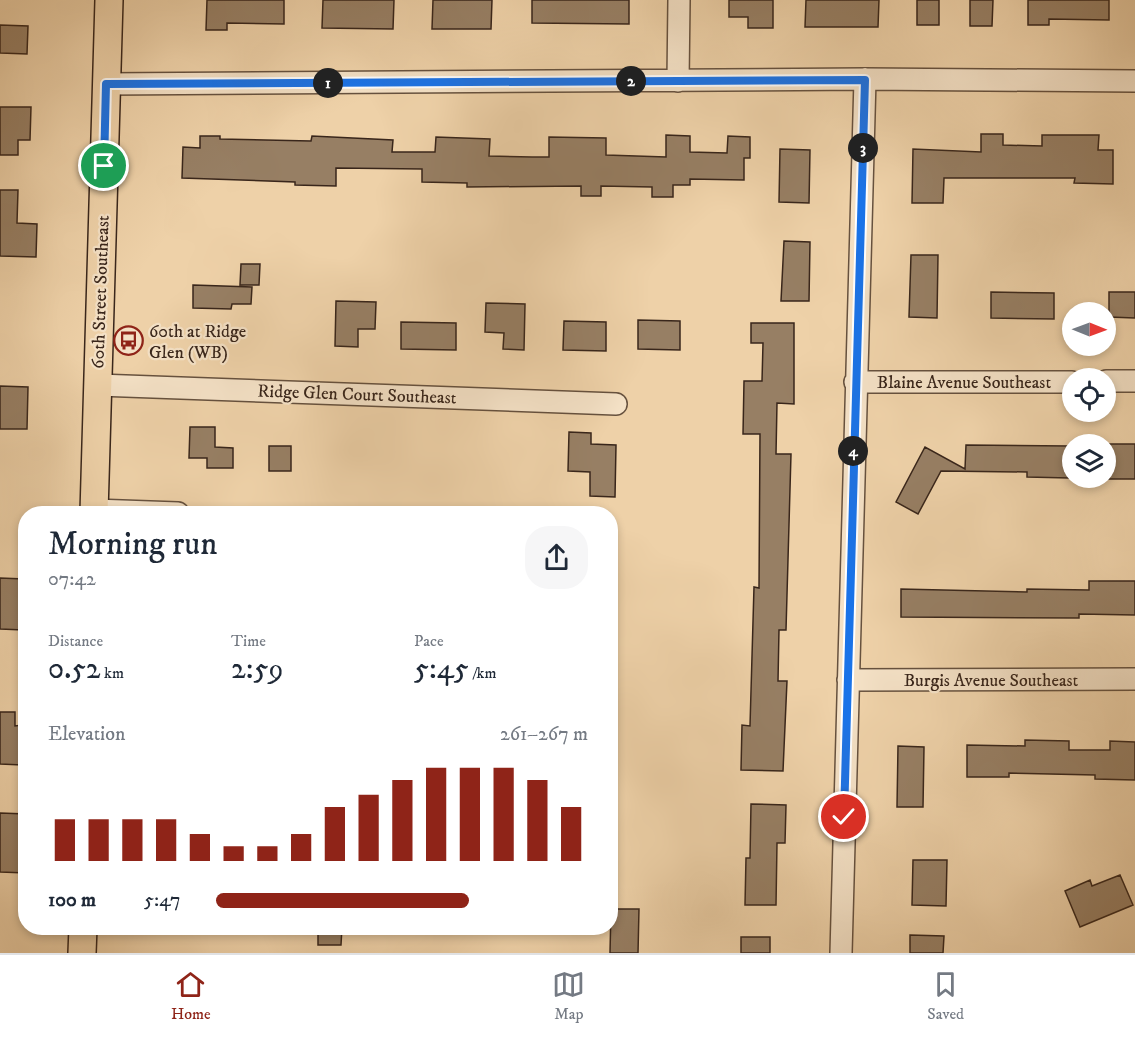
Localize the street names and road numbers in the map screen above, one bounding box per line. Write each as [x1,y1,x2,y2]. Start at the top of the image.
street label: 60th Street Southeast [87,215,115,369]
street label: Blaine Avenue Southeast [877,372,1051,394]
street label: Ridge Glen Court Southeast [257,381,457,409]
street label: Burgis Avenue Southeast [904,670,1079,692]

